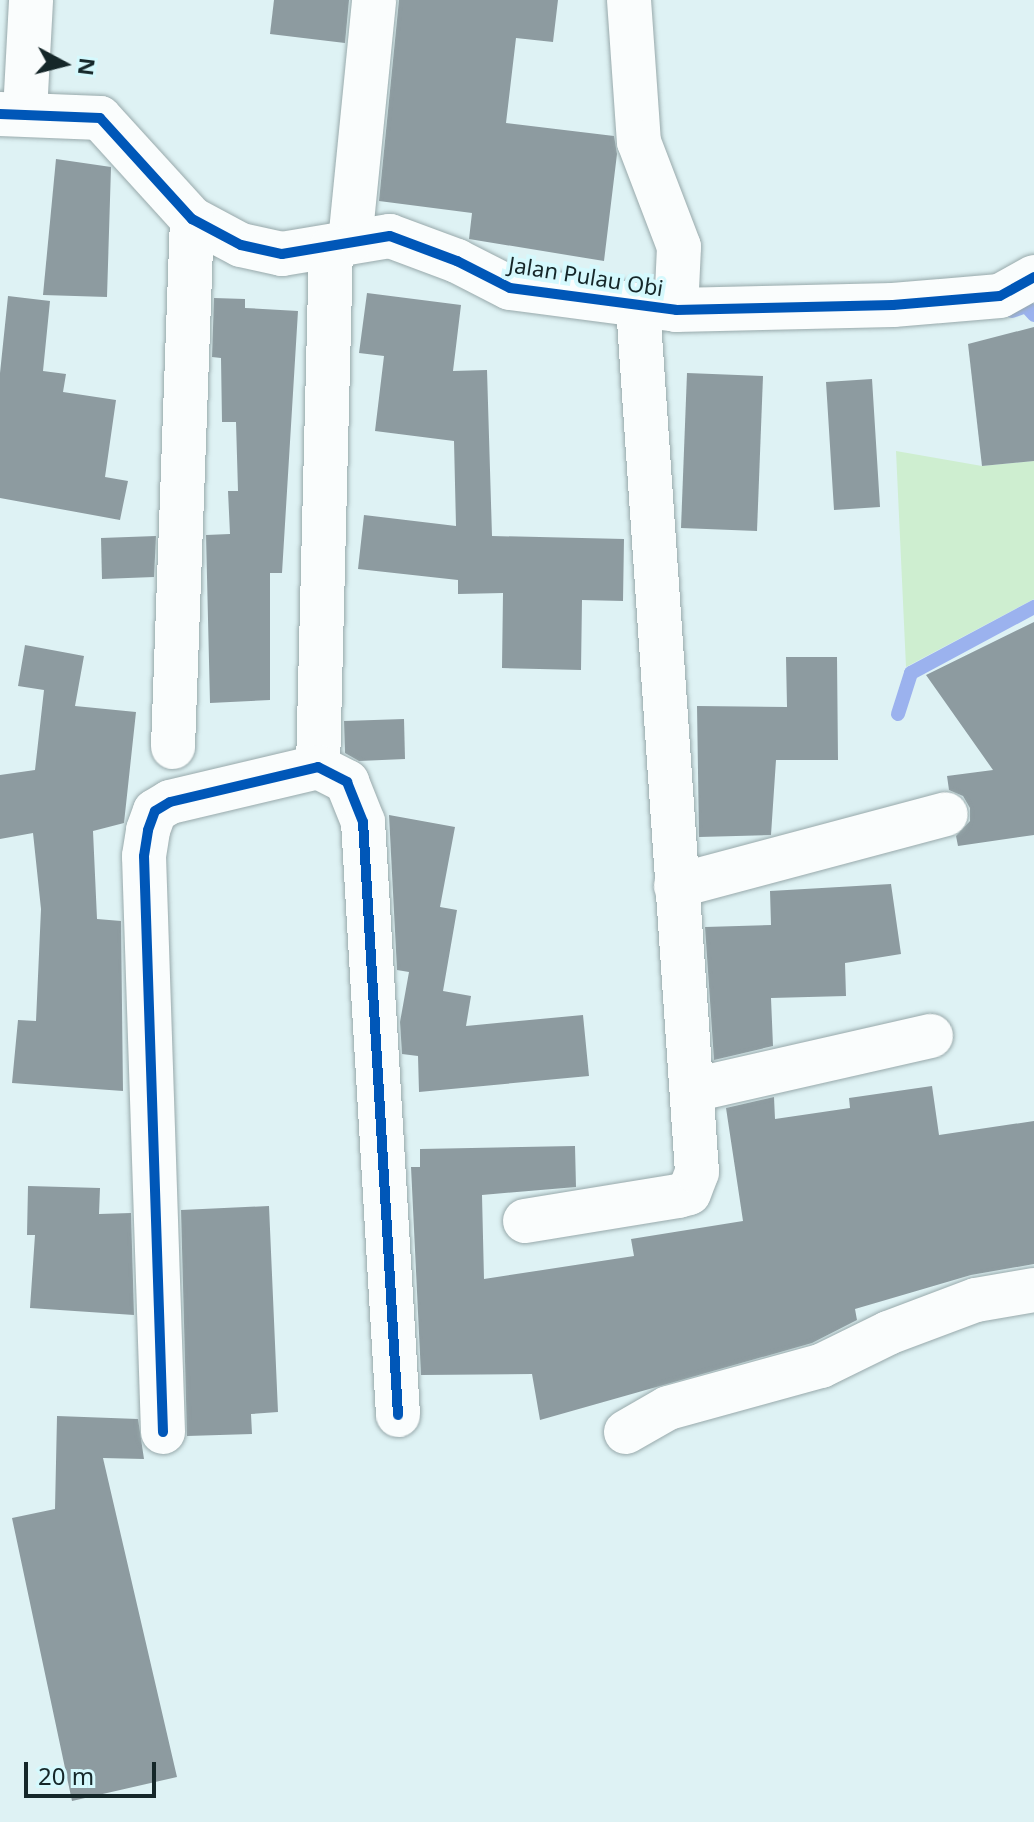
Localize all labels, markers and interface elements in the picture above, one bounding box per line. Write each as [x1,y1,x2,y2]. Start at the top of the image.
north arrow [24,24,104,104]
text: N [72,56,104,78]
street label: Jalan Pulau Obi [507,251,665,301]
scale bar [28,1746,160,1796]
text: 20 m [38,1759,94,1792]

